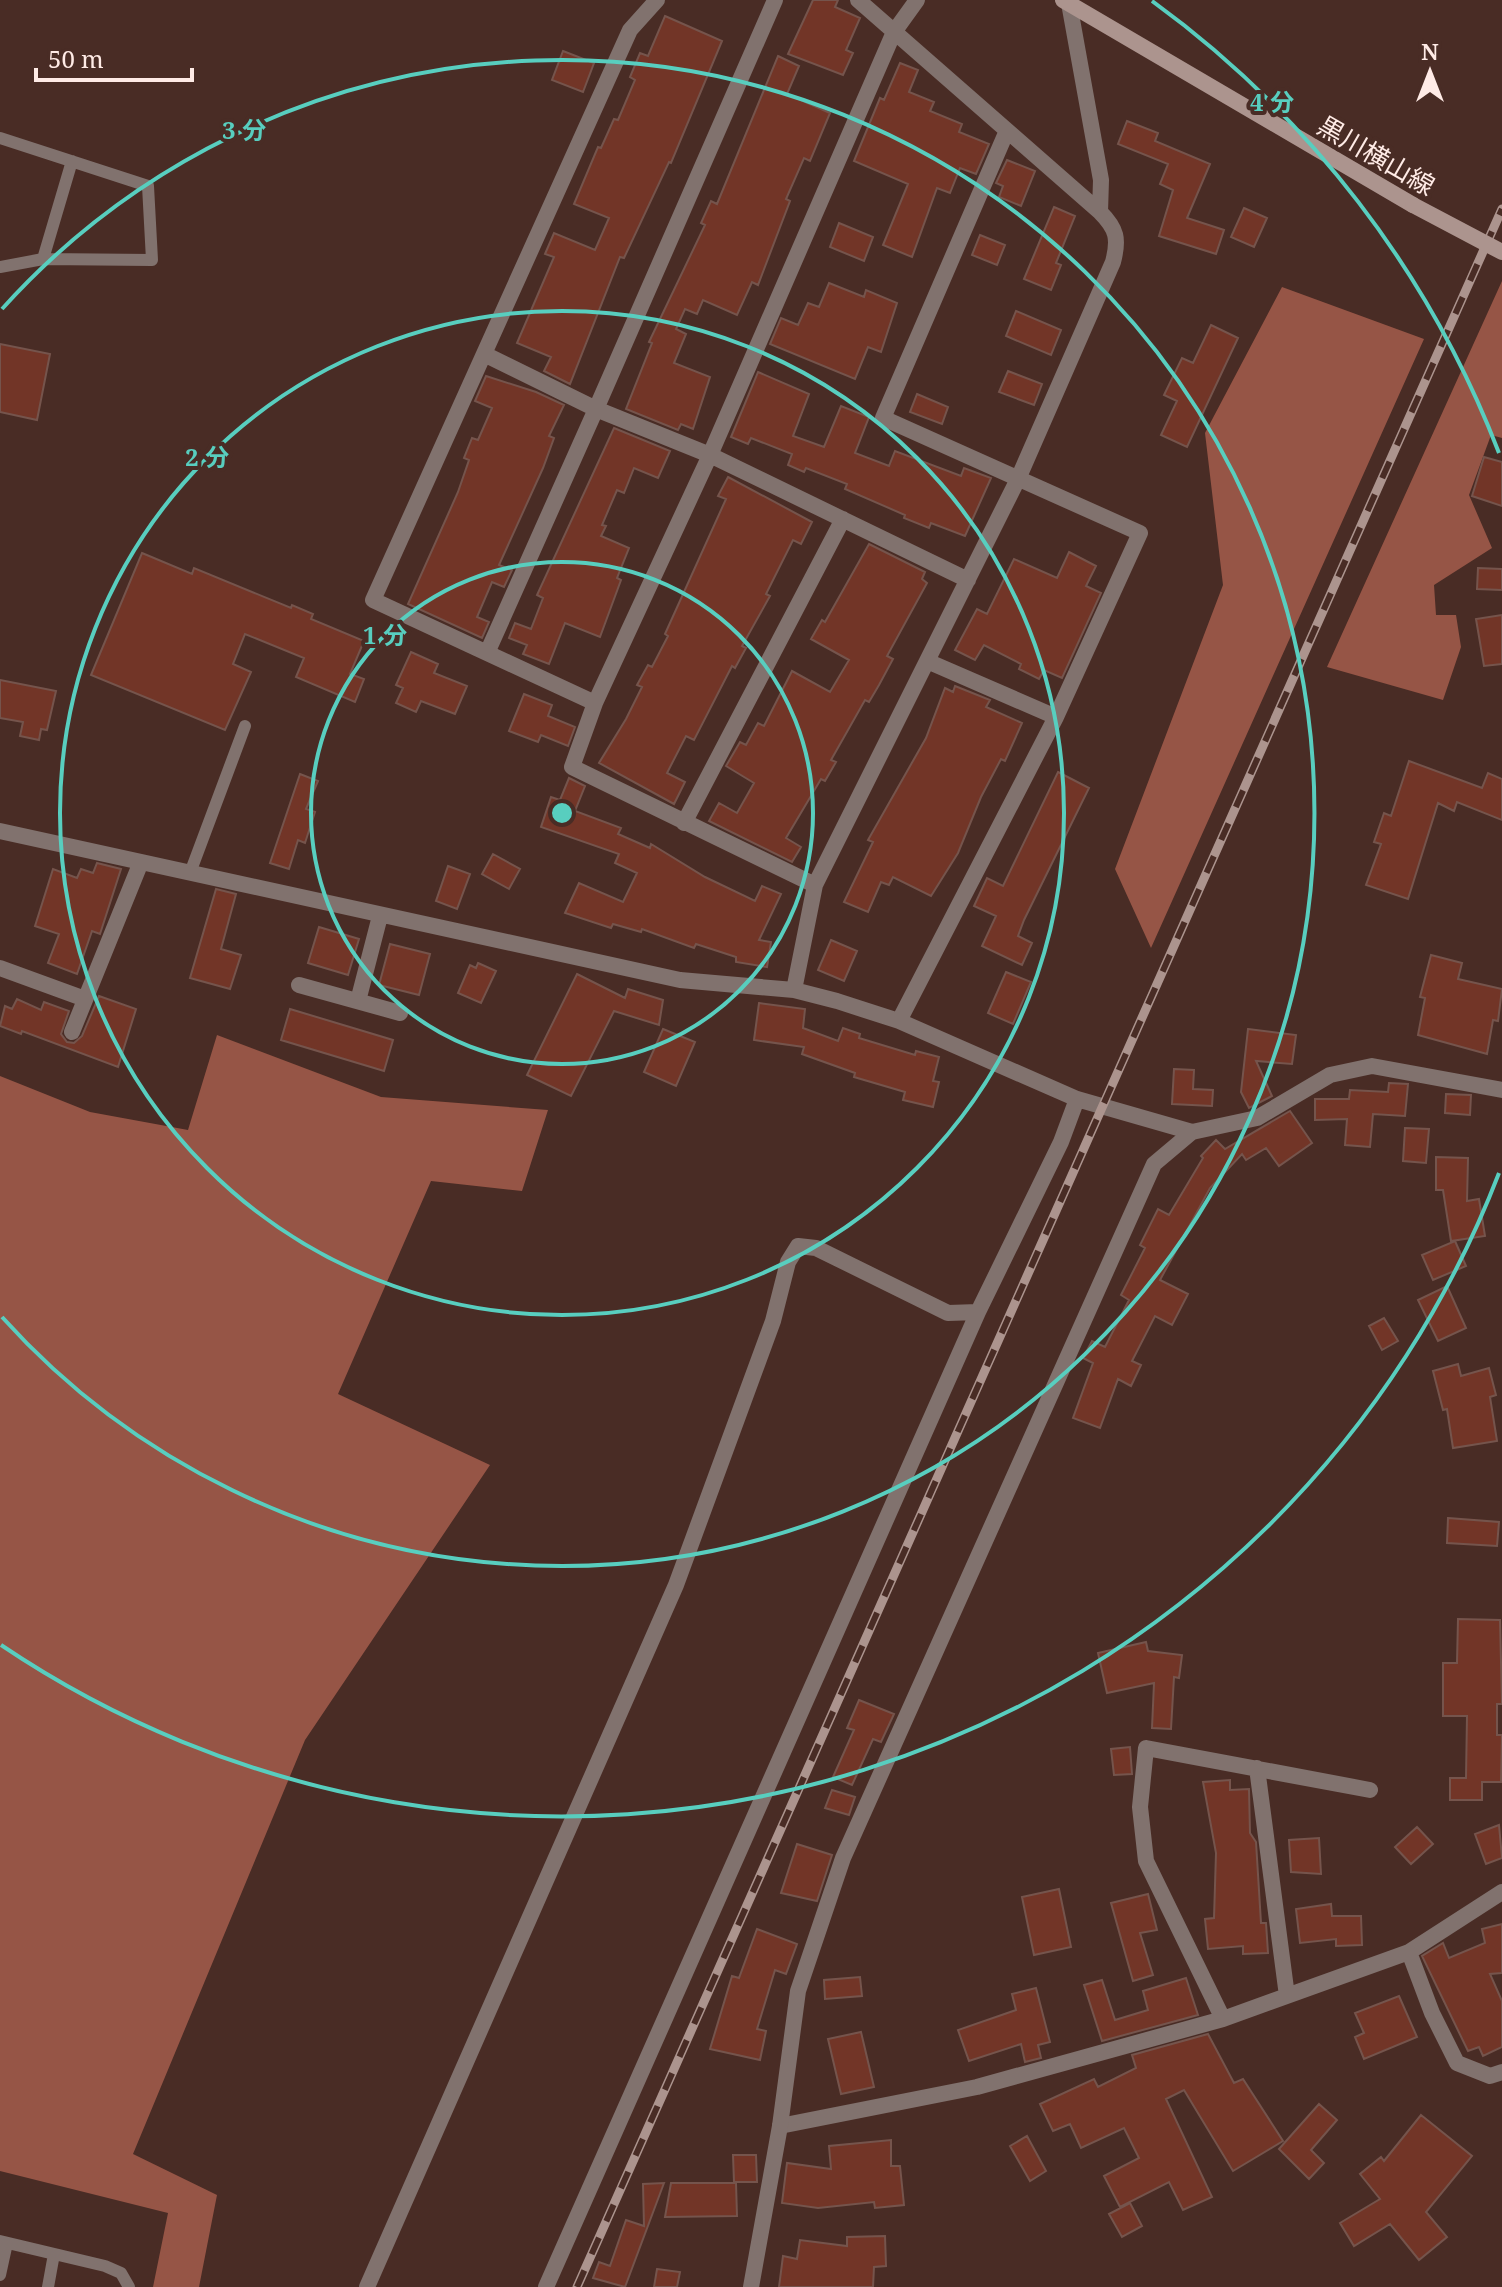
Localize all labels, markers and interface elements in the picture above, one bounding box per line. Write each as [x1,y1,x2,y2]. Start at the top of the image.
scale bar [36,32,192,82]
north arrow [1390,32,1470,112]
text: N [1421,36,1439,66]
text: 50 m [48,42,104,75]
text: 4 分 [1250,85,1294,118]
street label: 黒川横山線 [1311,107,1442,203]
text: 3 分 [222,113,266,146]
text: 2 分 [185,440,229,473]
text: 1 分 [363,618,407,651]
centre of rings [548,799,576,827]

